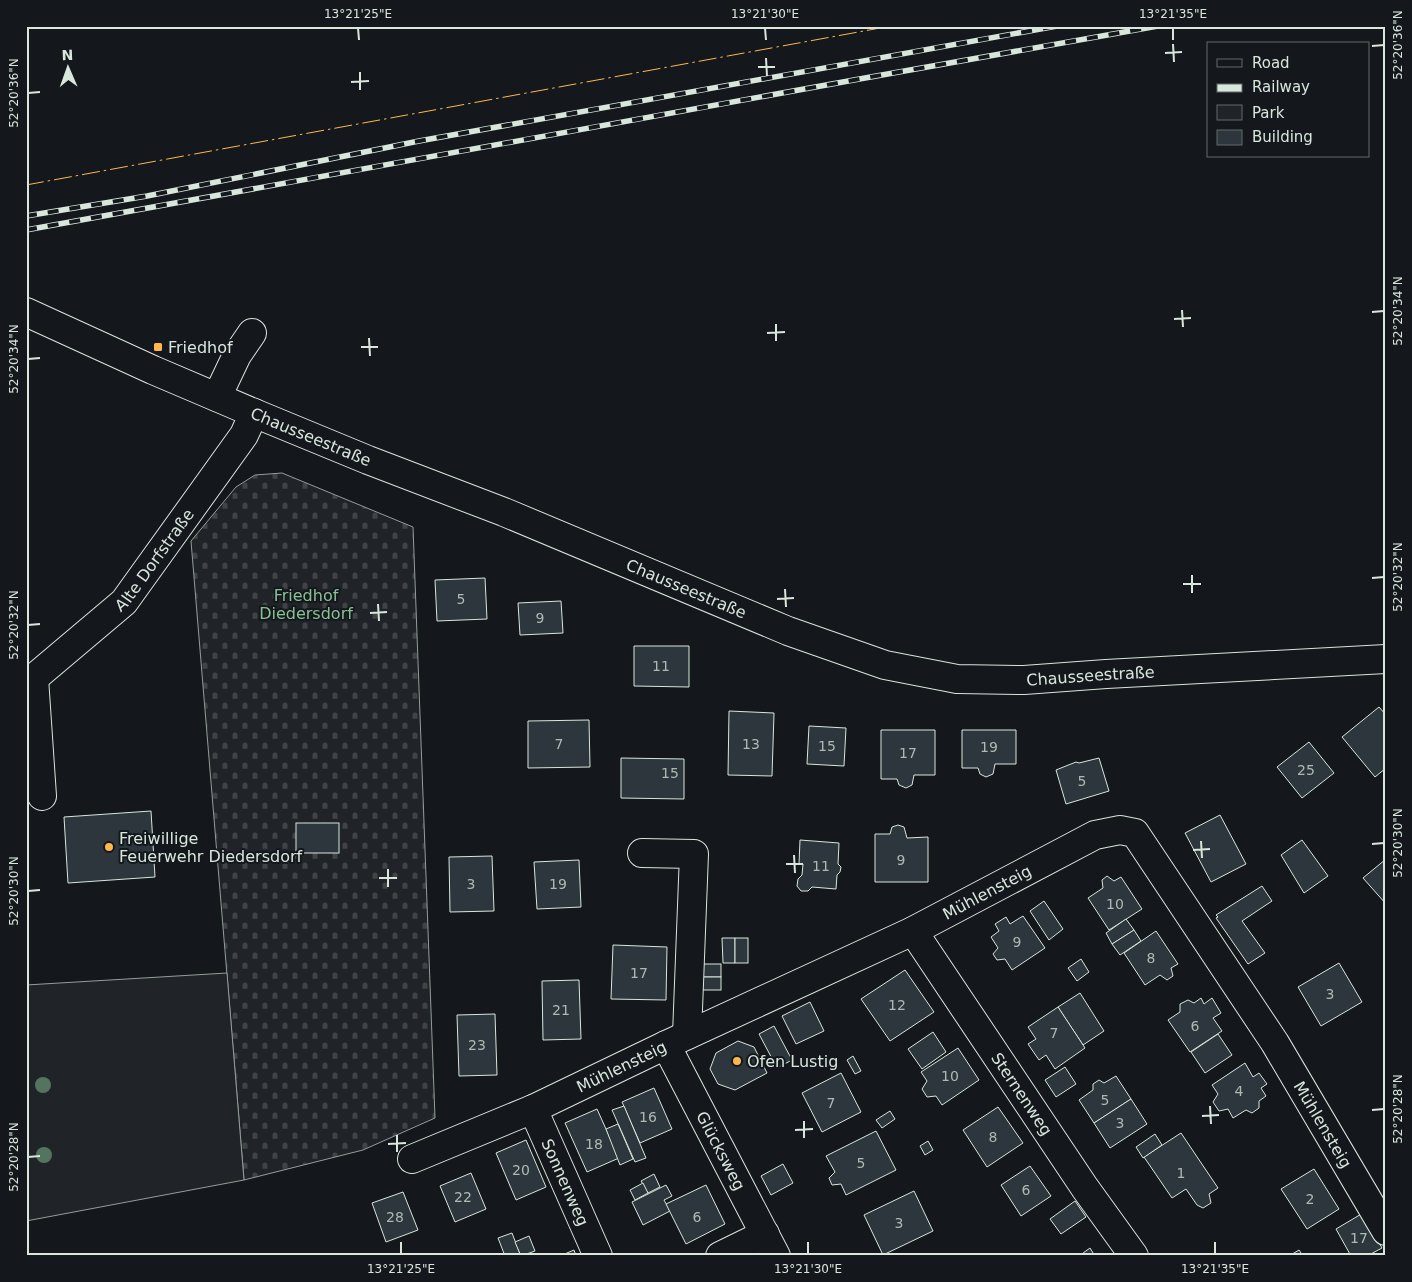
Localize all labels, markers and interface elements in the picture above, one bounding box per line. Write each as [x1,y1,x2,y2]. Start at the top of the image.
text: 13°21'25"E [324,7,392,21]
text: 13°21'30"E [731,7,799,21]
text: 13°21'35"E [1139,7,1207,21]
text: 52°20'36"N [1391,10,1405,80]
north arrow [42,42,92,92]
legend [1207,42,1370,158]
text: N [61,47,74,63]
text: Road [1252,54,1290,72]
text: 52°20'36"N [7,58,21,128]
text: Railway [1252,78,1310,96]
text: Park [1252,104,1285,122]
text: Building [1252,128,1313,146]
text: 52°20'34"N [1391,276,1405,346]
text: 52°20'34"N [7,324,21,394]
place label: Friedhof [168,338,233,357]
marker: Friedhof [152,341,164,353]
street label: Chausseestraße [248,404,374,470]
street label: Alte Dorfstraße [111,505,198,616]
text: 52°20'32"N [1391,542,1405,612]
street label: Chausseestraße [623,555,749,622]
park label: Friedhof Diedersdorf [259,586,353,623]
text: 52°20'32"N [7,590,21,660]
house number: 5 [457,591,465,607]
house number: 9 [536,610,544,626]
house number: 11 [652,658,670,674]
street label: Chausseestraße [1026,662,1155,690]
house number: 7 [555,736,563,752]
house number: 13 [742,736,760,752]
house number: 15 [818,738,836,754]
house number: 19 [980,739,998,755]
house number: 17 [899,745,917,761]
house number: 25 [1297,762,1315,778]
house number: 15 [661,765,679,781]
house number: 5 [1078,773,1086,789]
text: 52°20'30"N [1391,808,1405,878]
place label: Freiwillige Feuerwehr Diedersdorf [119,829,303,866]
marker: Freiwillige Feuerwehr Diedersdorf [103,841,115,853]
house number: 9 [897,852,905,868]
text: 52°20'30"N [7,856,21,926]
house number: 11 [812,858,830,874]
street label: Mühlensteig [939,861,1035,924]
house number: 3 [467,876,475,892]
house number: 19 [549,876,567,892]
house number: 10 [1106,896,1124,912]
house number: 9 [1013,934,1021,950]
house number: 8 [1147,950,1155,966]
house number: 17 [630,965,648,981]
house number: 3 [1326,986,1334,1002]
house number: 12 [888,997,906,1013]
house number: 21 [552,1002,570,1018]
house number: 6 [1191,1018,1200,1034]
house number: 7 [1050,1025,1058,1041]
house number: 23 [468,1037,486,1053]
street label: Mühlensteig [573,1037,670,1097]
street label: Sternenweg [987,1049,1056,1139]
place label: Ofen Lustig [747,1052,838,1071]
marker: Ofen Lustig [731,1055,743,1067]
house number: 10 [941,1068,959,1084]
text: 52°20'28"N [1391,1074,1405,1144]
street label: Mühlensteig [1290,1078,1356,1171]
house number: 4 [1235,1083,1244,1099]
house number: 5 [1101,1092,1109,1108]
house number: 7 [827,1095,835,1111]
street label: Glücksweg [692,1108,749,1193]
house number: 16 [639,1109,657,1125]
house number: 3 [1116,1115,1124,1131]
text: 52°20'28"N [7,1122,21,1192]
house number: 8 [989,1129,997,1145]
street label: Sonnenweg [537,1136,592,1229]
house number: 18 [585,1136,603,1152]
house number: 5 [857,1155,865,1171]
house number: 20 [512,1162,530,1178]
house number: 1 [1177,1165,1185,1181]
house number: 6 [1022,1182,1031,1198]
house number: 22 [454,1189,472,1205]
house number: 2 [1306,1191,1314,1207]
house number: 28 [386,1209,404,1225]
house number: 6 [693,1209,702,1225]
house number: 3 [895,1215,903,1231]
house number: 17 [1350,1230,1368,1246]
text: 13°21'25"E [367,1262,435,1276]
text: 13°21'30"E [774,1262,842,1276]
text: 13°21'35"E [1181,1262,1249,1276]

